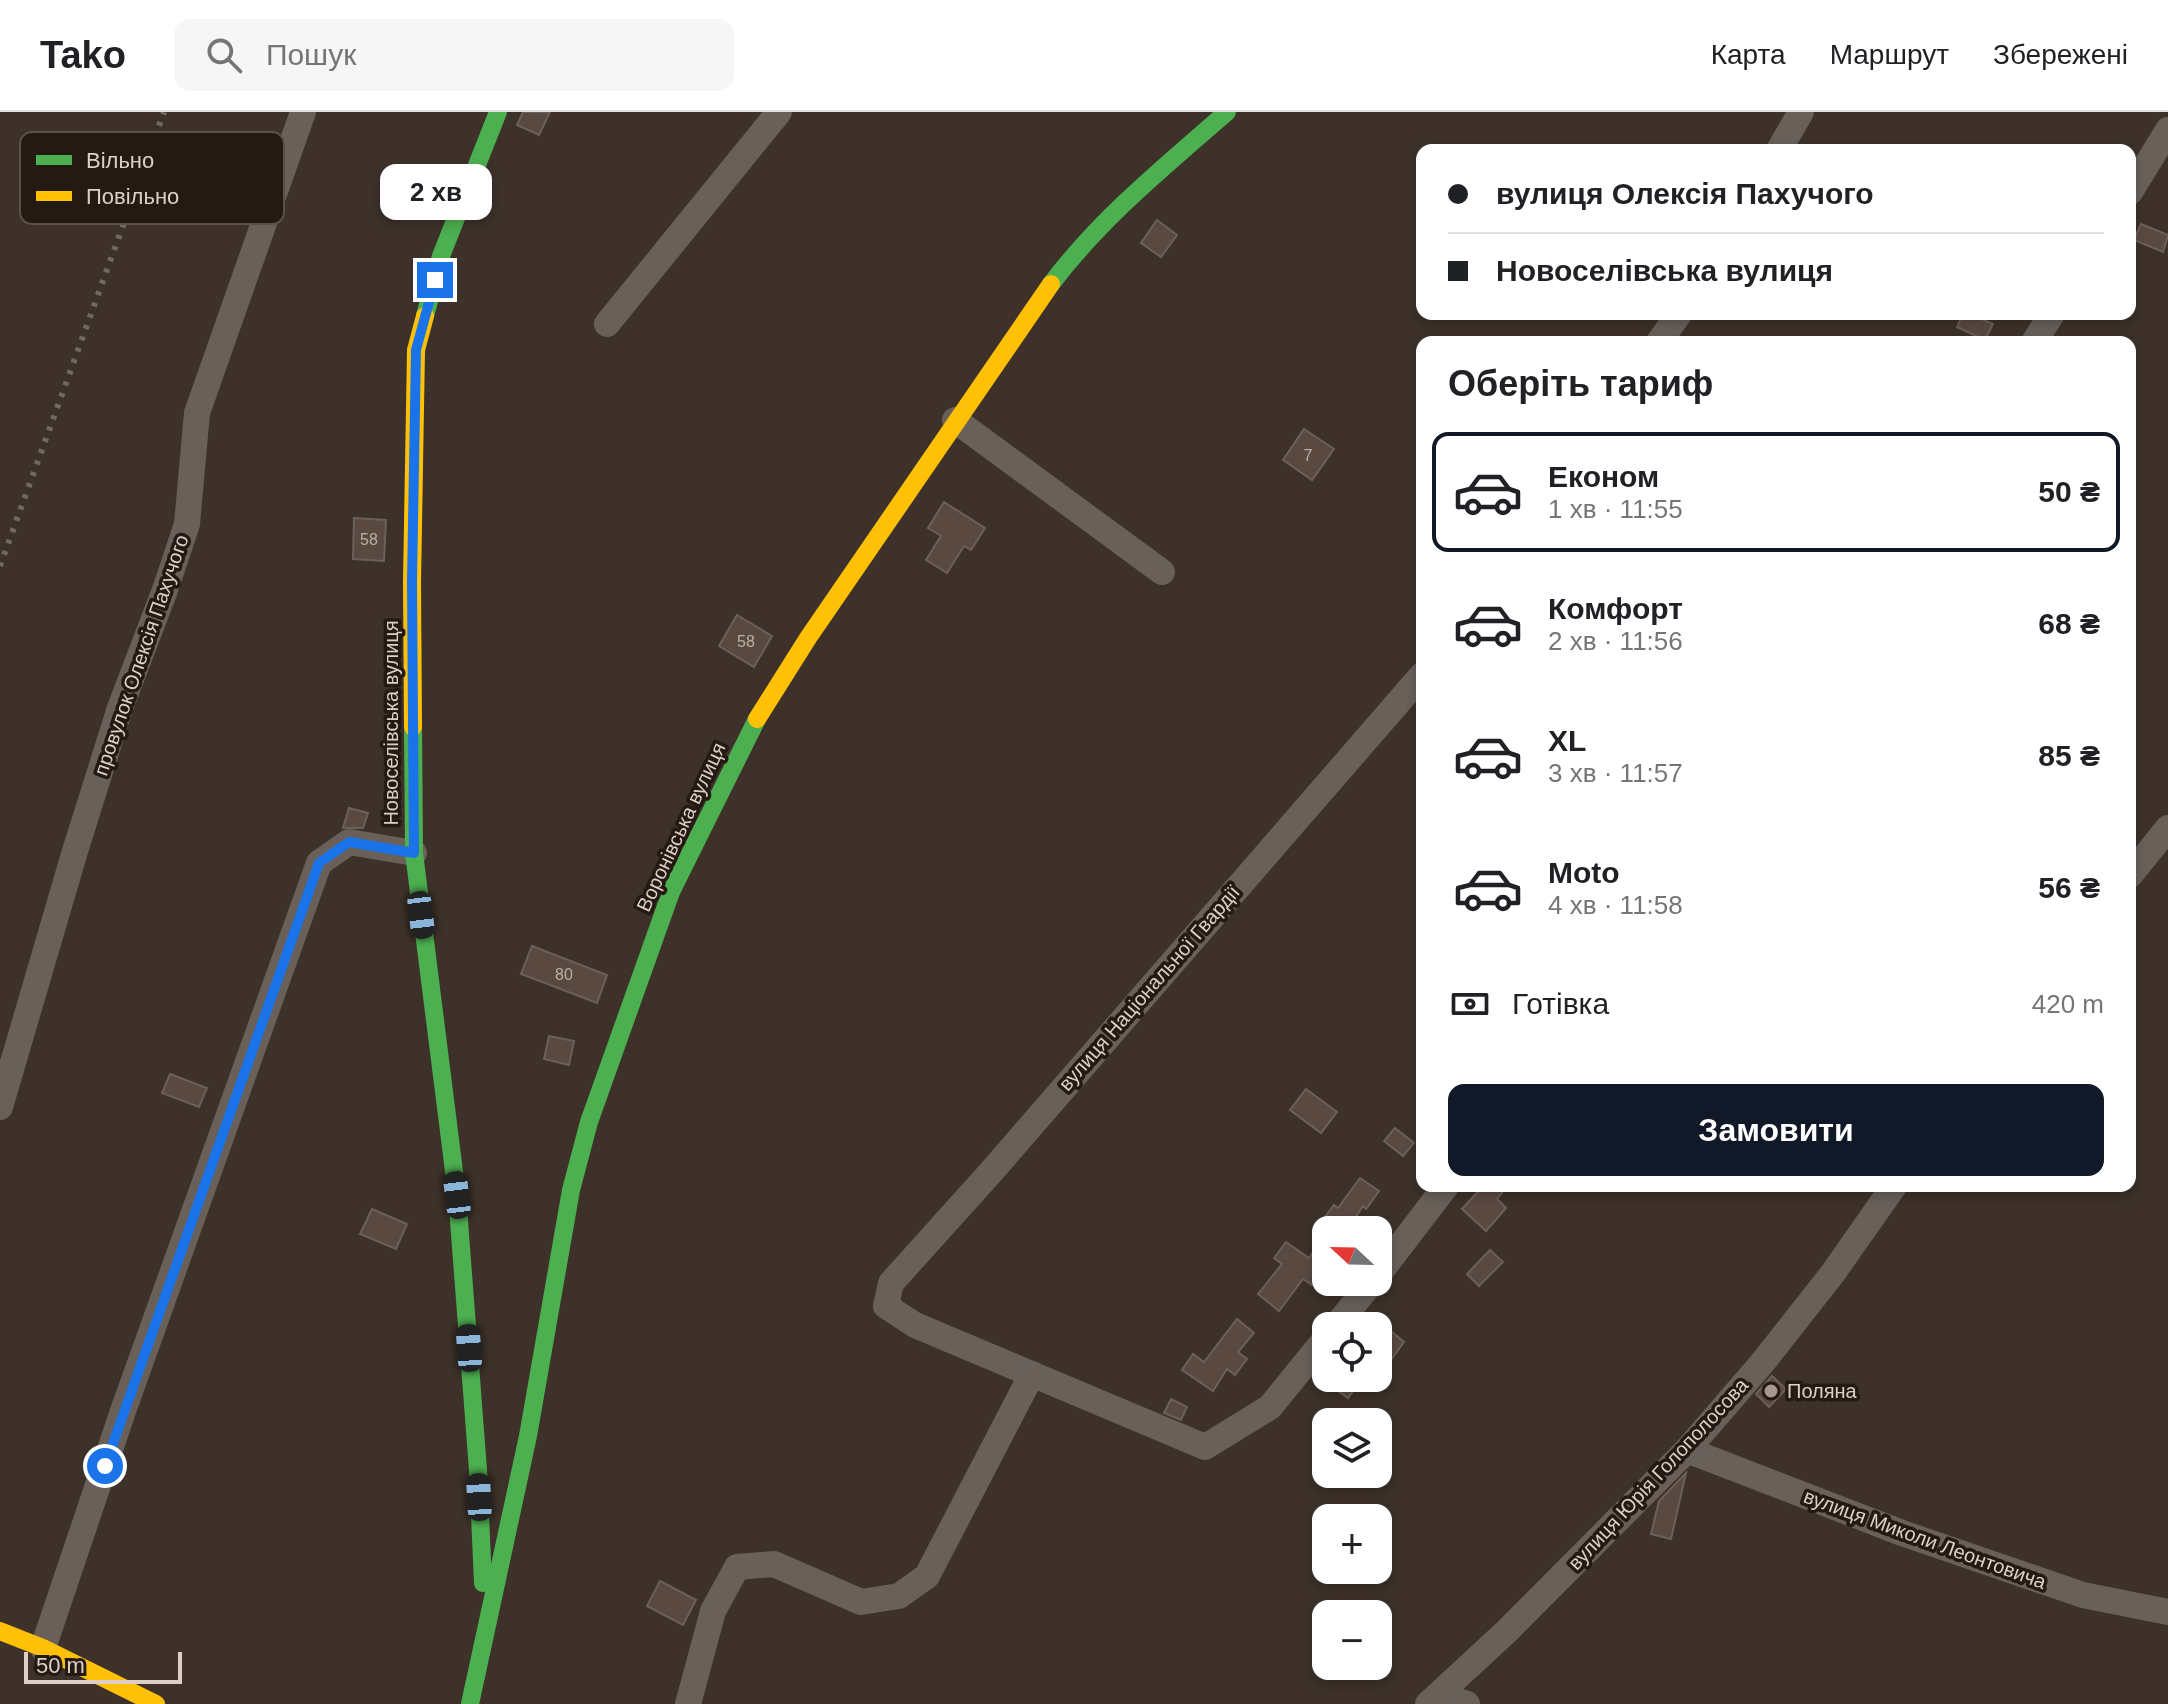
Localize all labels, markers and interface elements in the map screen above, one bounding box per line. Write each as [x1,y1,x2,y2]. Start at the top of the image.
search box [174,19,734,91]
icon: search [202,33,246,77]
text: Tako [40,34,126,76]
text: Пошук [266,38,356,71]
text: Карта [1711,39,1786,70]
text: Маршрут [1830,39,1949,70]
text: Збережені [1993,39,2128,70]
legend [20,132,284,224]
text: Вільно [86,148,154,173]
callout: 2 хв [379,164,491,220]
text: 2 хв [410,177,462,207]
text: вулиця Олексія Пахучого [1496,177,1874,210]
text: Повільно [86,184,179,209]
text: Новоселівська вулиця [1496,254,1833,287]
route end [417,262,453,298]
text: Оберіть тариф [1448,363,1713,404]
house number: 7 [1304,447,1313,464]
icon: car [1452,456,1524,528]
text: Економ [1548,460,1659,493]
text: 50 ₴ [2038,475,2100,508]
text: 1 хв · 11:55 [1548,494,1683,524]
house number: 58 [360,531,378,548]
street label: провулок Олексія Пахучого [89,532,193,778]
icon: car [1452,588,1524,660]
text: Комфорт [1548,592,1683,625]
text: 68 ₴ [2038,607,2100,640]
street label: Новоселівська вулиця [380,620,402,826]
text: 2 хв · 11:56 [1548,626,1683,656]
house number: 58 [737,633,755,650]
icon: car [1452,720,1524,792]
text: XL [1548,724,1586,757]
street label: Воронівська вулиця [632,739,730,915]
text: 85 ₴ [2038,739,2100,772]
text: 3 хв · 11:57 [1548,758,1683,788]
icon: car [1452,852,1524,924]
text: Moto [1548,856,1620,889]
text: 56 ₴ [2038,871,2100,904]
street label: вулиця Національної Гвардії [1054,881,1244,1095]
car [406,890,436,940]
text: 4 хв · 11:58 [1548,890,1683,920]
house number: 80 [555,966,573,983]
icon: cash [1448,982,1492,1026]
text: Готівка [1512,987,1609,1020]
text: 420 m [2032,989,2104,1019]
button: Замовити [1448,1084,2104,1176]
car [442,1170,472,1220]
north arrow [1312,1216,1392,1296]
map controls [1312,1216,1392,1680]
button: locate [1312,1312,1392,1392]
car [455,1323,483,1373]
street label: вулиця Юрія Голополосова [1564,1373,1753,1574]
place label: Поляна [1787,1380,1858,1402]
marker: Поляна [1762,1382,1780,1400]
button: layers [1312,1408,1392,1488]
route start [87,1448,123,1484]
car [466,1472,492,1522]
street label: вулиця Миколи Леонтовича [1801,1485,2050,1593]
button: + [1312,1504,1392,1584]
button: − [1312,1600,1392,1680]
scale bar [24,1648,182,1684]
text: 50 m [36,1653,85,1678]

